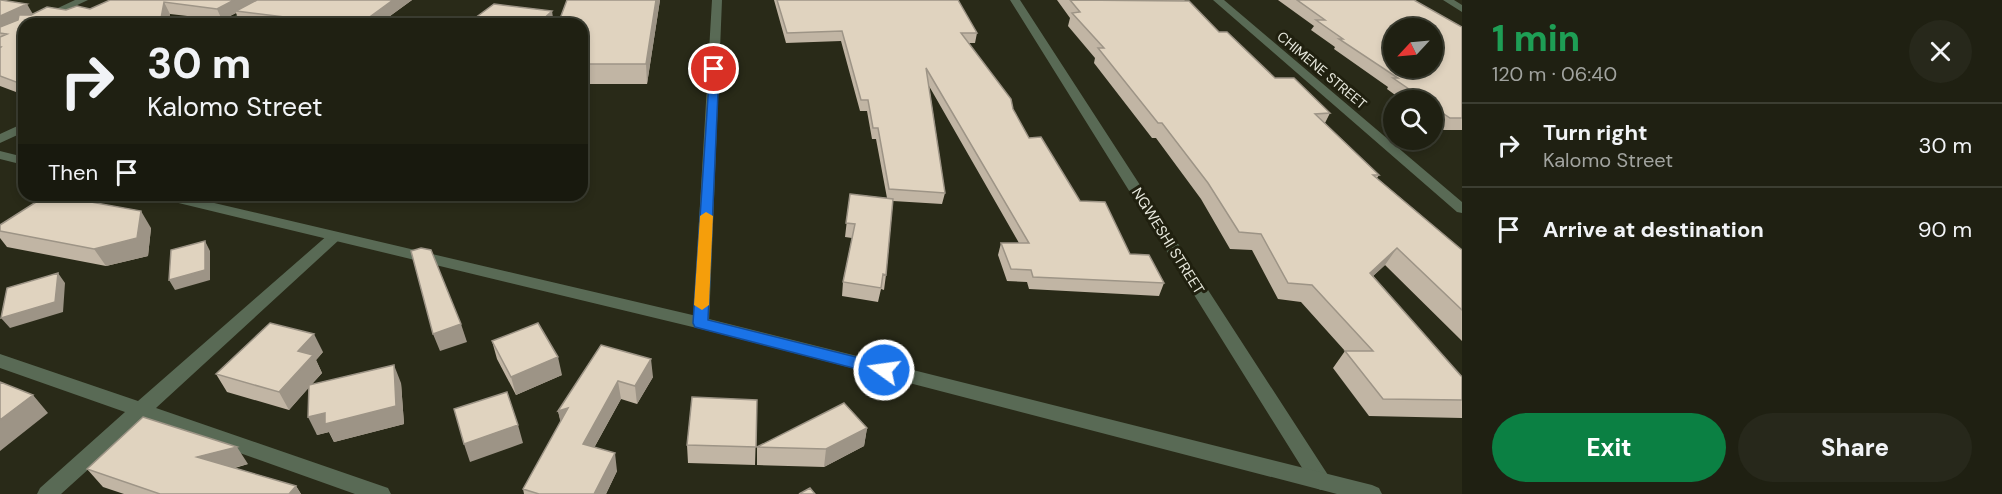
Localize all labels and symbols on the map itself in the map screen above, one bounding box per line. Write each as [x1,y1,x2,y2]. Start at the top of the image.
north arrow [1383,18,1443,78]
street label: CHIMENE STREET [1273,27,1371,113]
pin [688,43,739,94]
street label: NGWESHI STREET [1127,184,1209,298]
position arrow [852,338,916,402]

